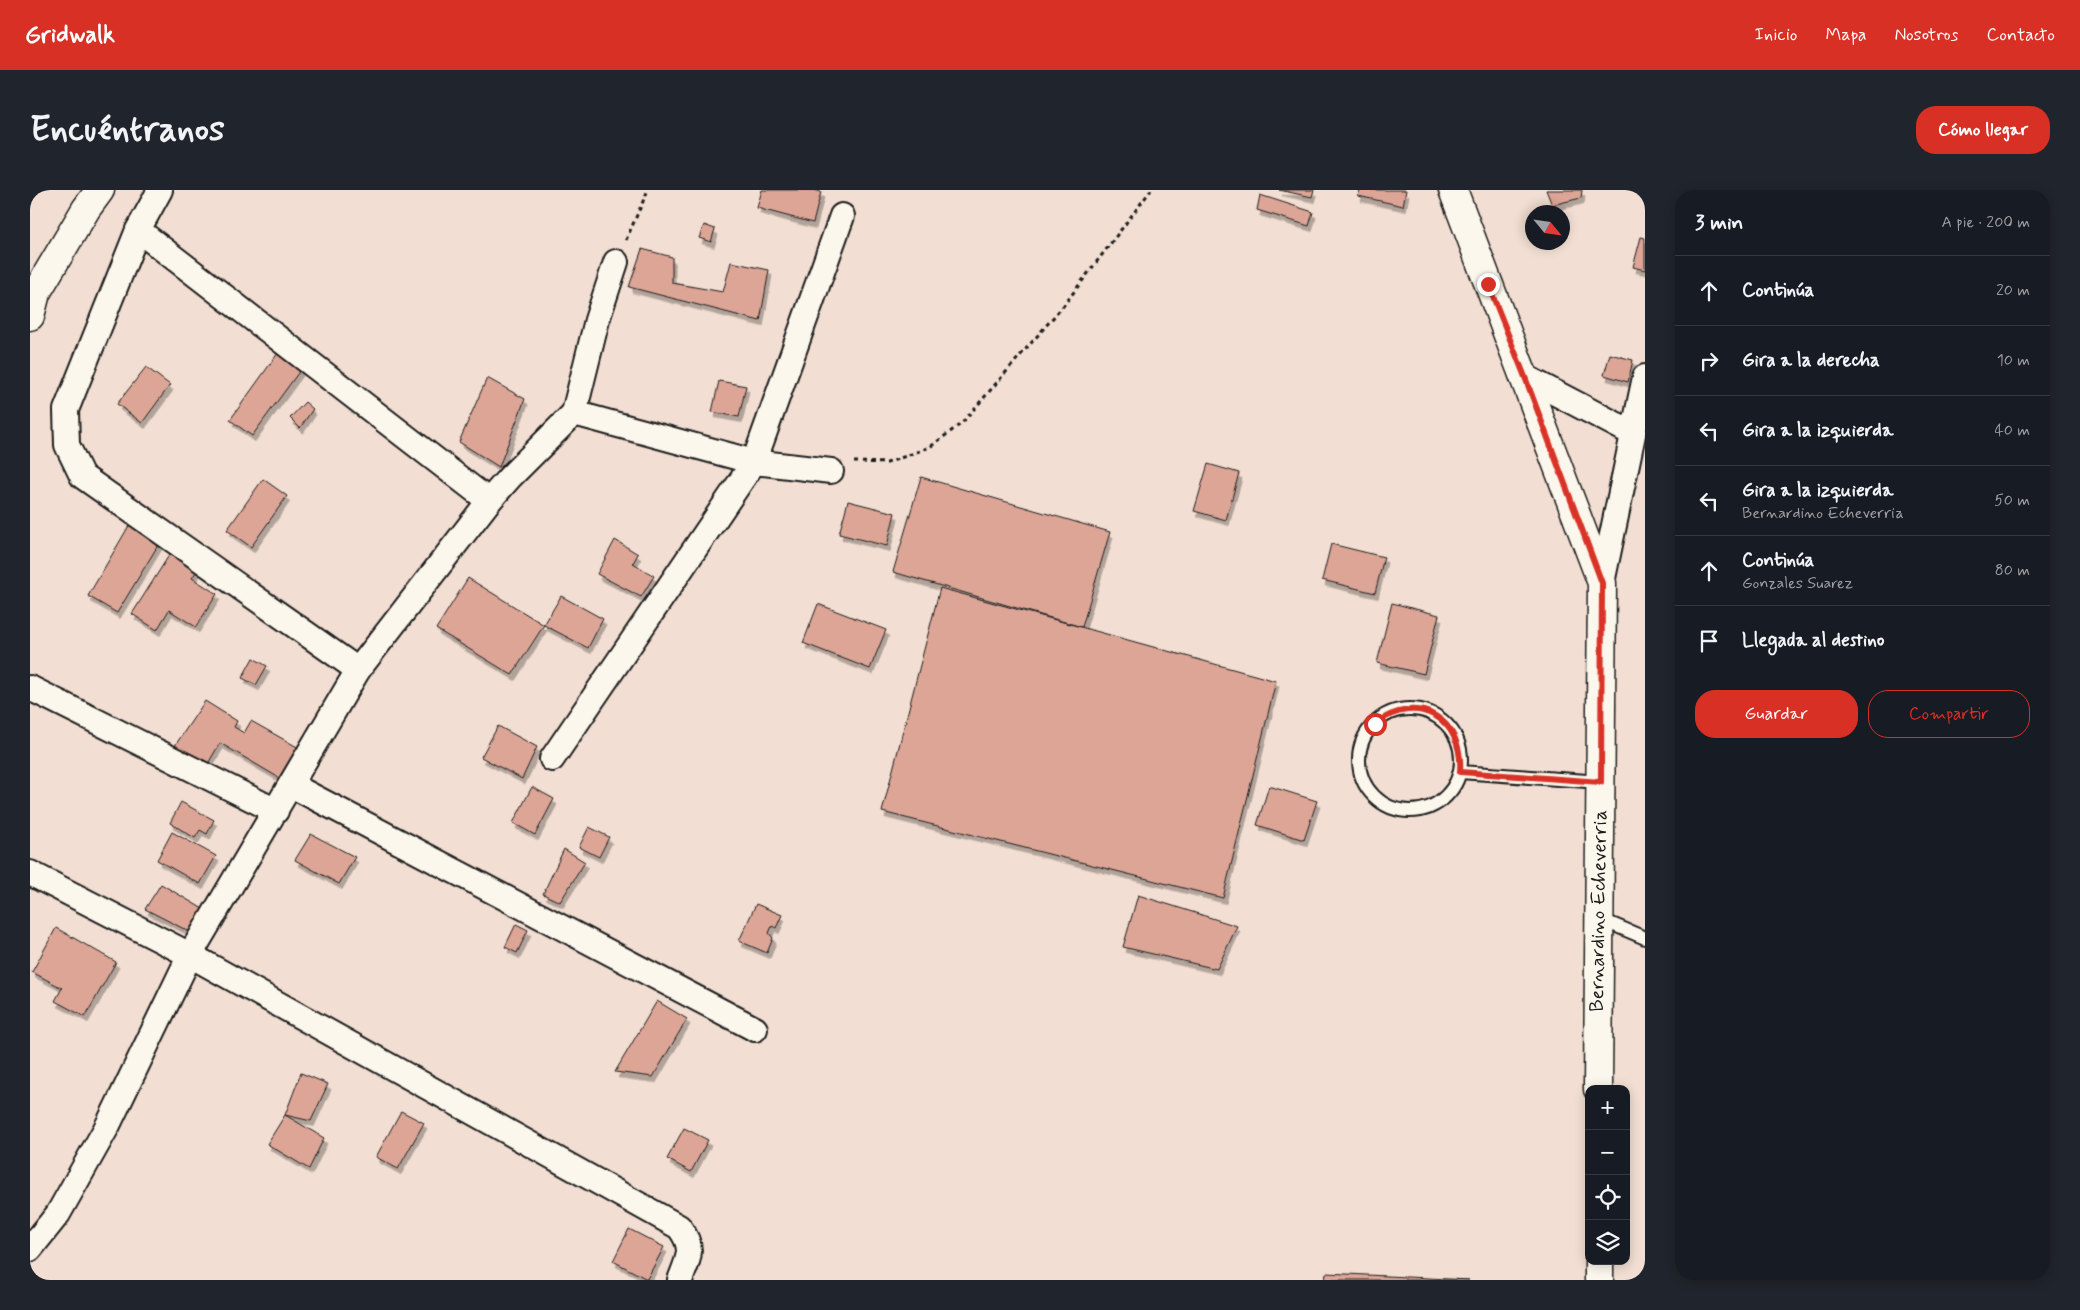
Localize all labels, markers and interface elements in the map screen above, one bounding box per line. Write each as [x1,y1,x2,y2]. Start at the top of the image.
text: Gridwalk [25,20,115,51]
text: Inicio [1755,23,1797,47]
text: Mapa [1825,23,1866,47]
text: Nosotros [1894,23,1959,47]
text: Contacto [1987,23,2055,47]
button: Cómo llegar [1916,106,2050,154]
text: Encuéntranos [30,107,225,153]
north arrow [1525,205,1570,250]
text: 3 min [1695,209,1743,237]
text: A pie · 200 m [1942,212,2030,233]
route end [1477,273,1500,296]
icon: ahead [1695,277,1723,305]
text: Continúa [1742,278,1814,303]
text: 20 m [1996,280,2030,301]
icon: right [1695,347,1723,375]
text: Gira a la derecha [1742,348,1880,373]
text: 10 m [1997,350,2030,371]
icon: left [1695,417,1723,445]
text: Gira a la izquierda [1742,418,1893,443]
text: 40 m [1994,420,2030,441]
text: Gira a la izquierda [1742,478,1893,503]
icon: left [1695,487,1723,515]
text: 50 m [1994,490,2030,511]
text: Bernardino Echeverria [1742,503,1904,524]
text: Continúa [1742,548,1814,573]
icon: ahead [1695,557,1723,585]
text: 80 m [1995,560,2030,581]
text: Gonzales Suarez [1742,573,1853,594]
icon: arrive [1695,627,1723,655]
text: Llegada al destino [1742,628,1884,653]
button: Guardar [1695,690,1858,738]
button: Compartir [1868,690,2030,738]
route start [1364,713,1387,736]
street label: Bernardino Echeverria [1584,810,1614,1012]
map controls [1585,1085,1630,1265]
button: + [1585,1085,1630,1130]
button: − [1585,1130,1630,1175]
button: locate [1585,1175,1630,1220]
button: layers [1585,1220,1630,1265]

